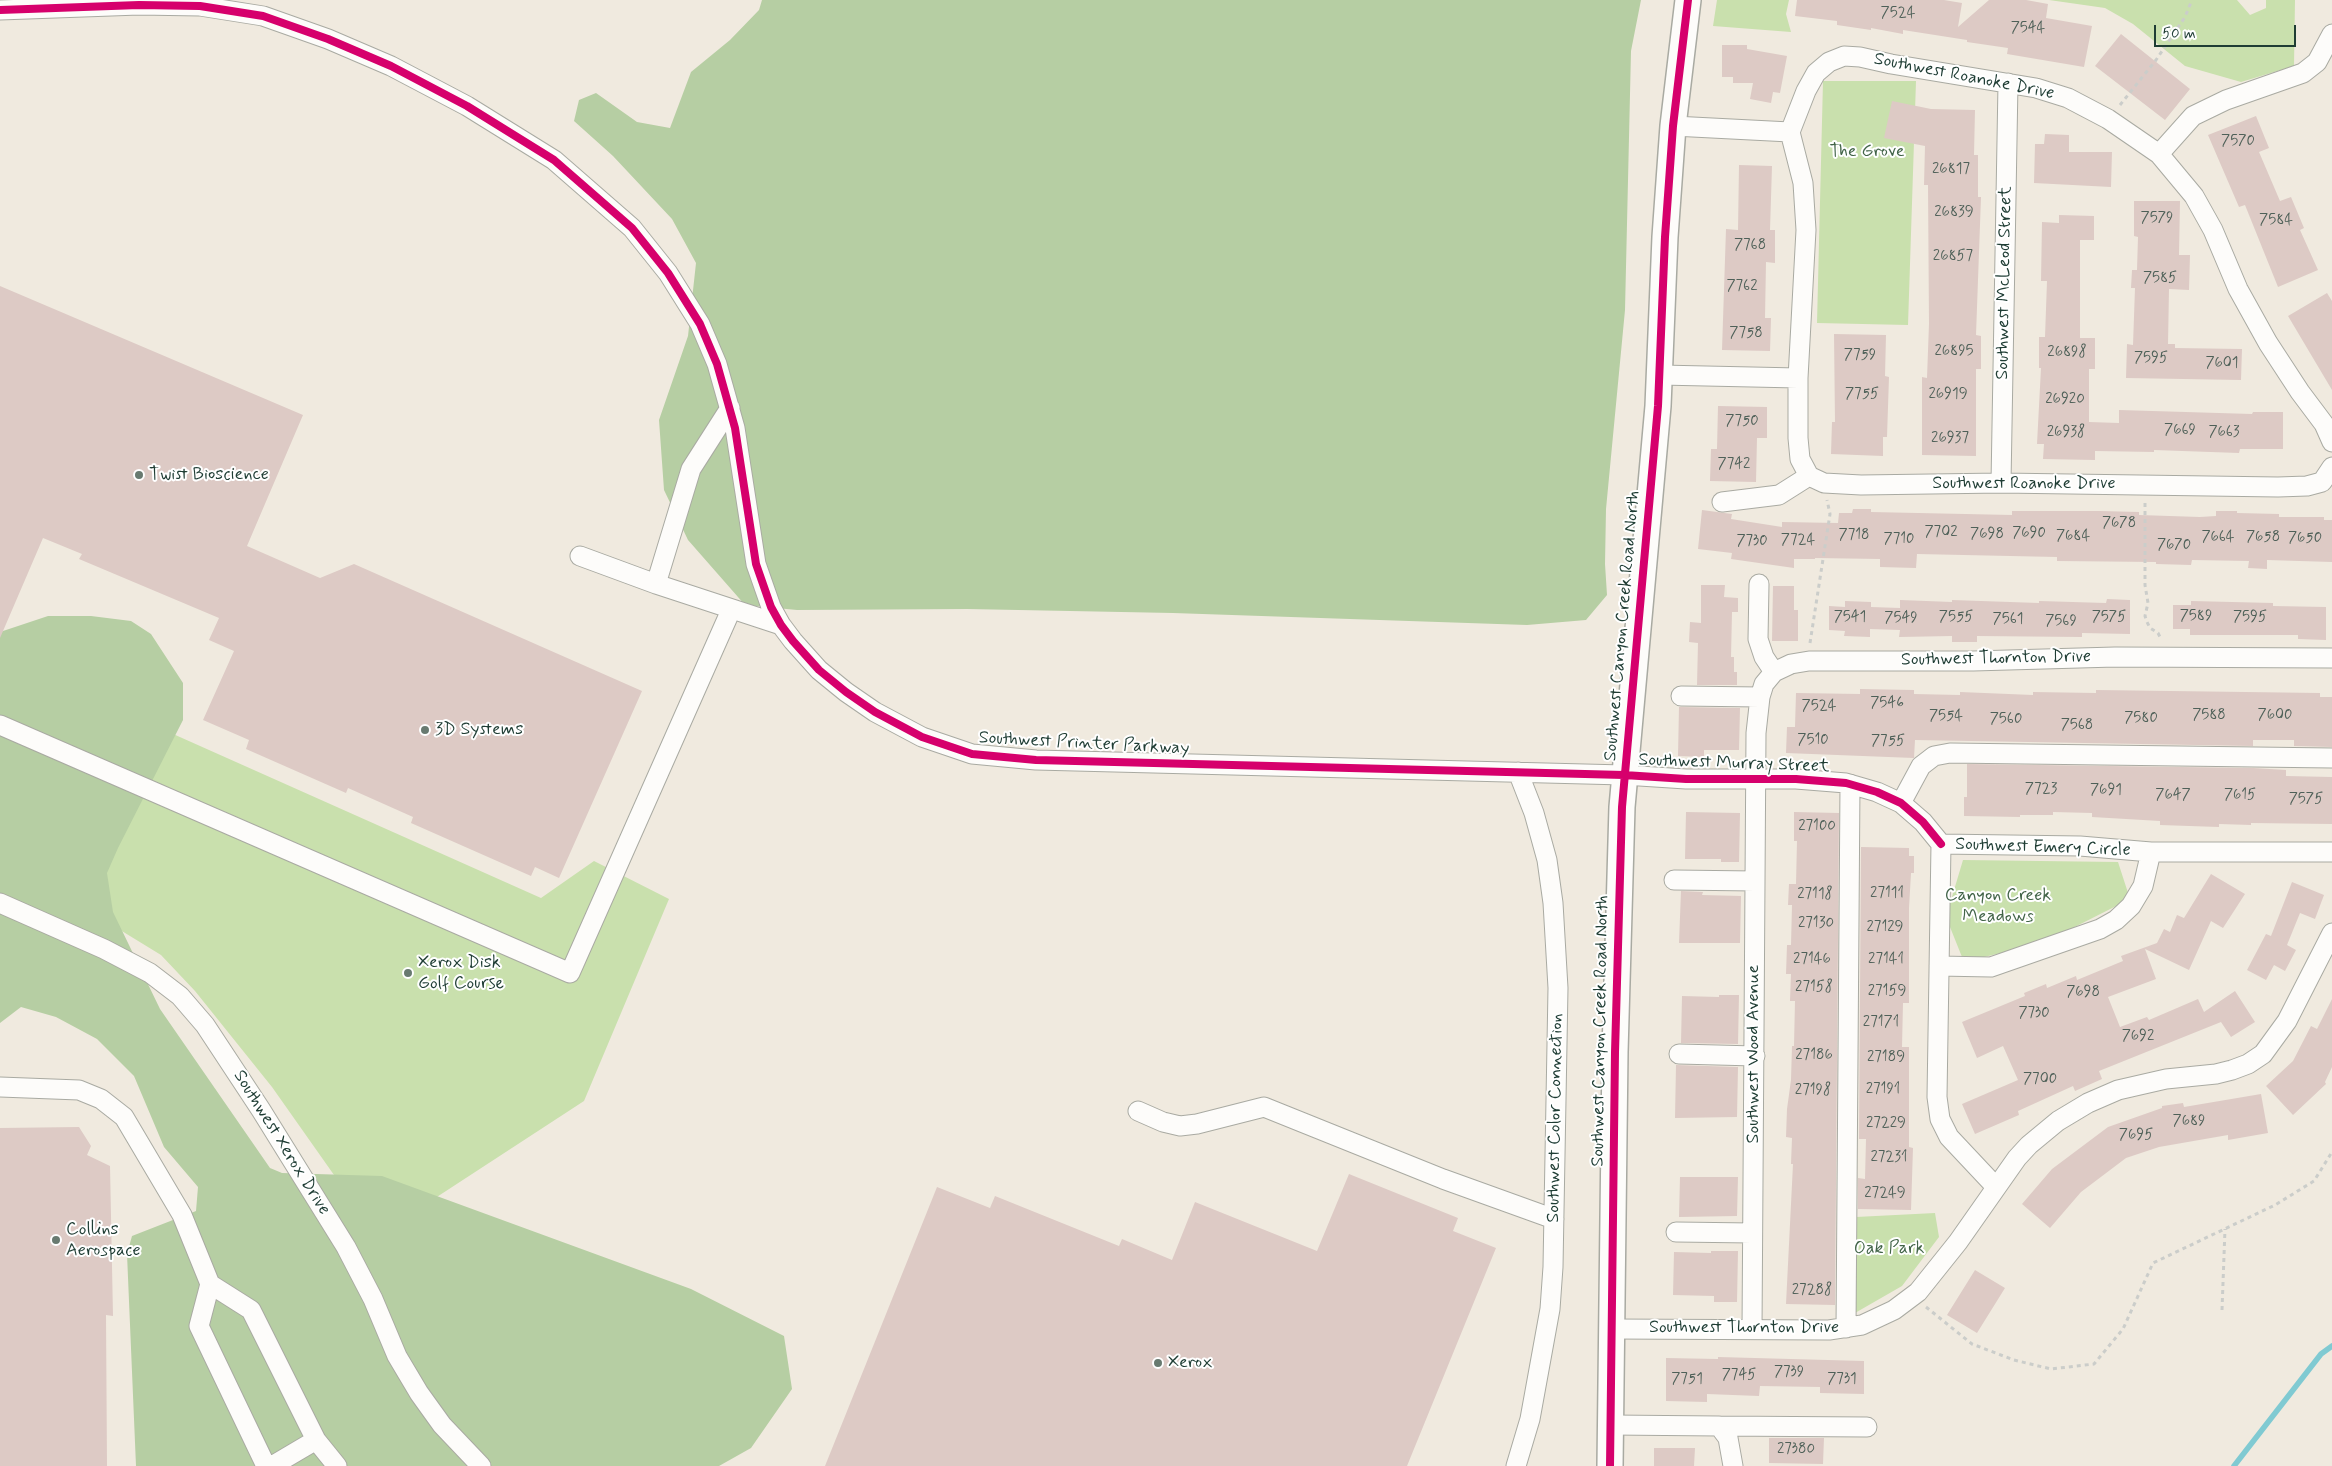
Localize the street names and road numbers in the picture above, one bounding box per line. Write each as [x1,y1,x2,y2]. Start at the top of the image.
street label: Southwest Roanoke Drive [1872,49,2056,105]
street label: Southwest McLeod Street [1993,186,2017,380]
street label: Southwest Roanoke Drive [1932,473,2116,495]
street label: Southwest Canyon Creek Road North [1600,490,1646,762]
street label: Southwest Thornton Drive [1901,647,2091,671]
street label: Southwest Printer Parkway [978,728,1190,760]
street label: Southwest Murray Street [1638,750,1830,778]
street label: Southwest Emery Circle [1955,834,2131,862]
street label: Southwest Canyon Creek Road North [1588,895,1614,1167]
street label: Southwest Wood Avenue [1743,965,1765,1143]
street label: Southwest Color Connection [1543,1013,1569,1223]
street label: Southwest Xerox Drive [228,1067,334,1219]
street label: Southwest Thornton Drive [1649,1317,1839,1339]

